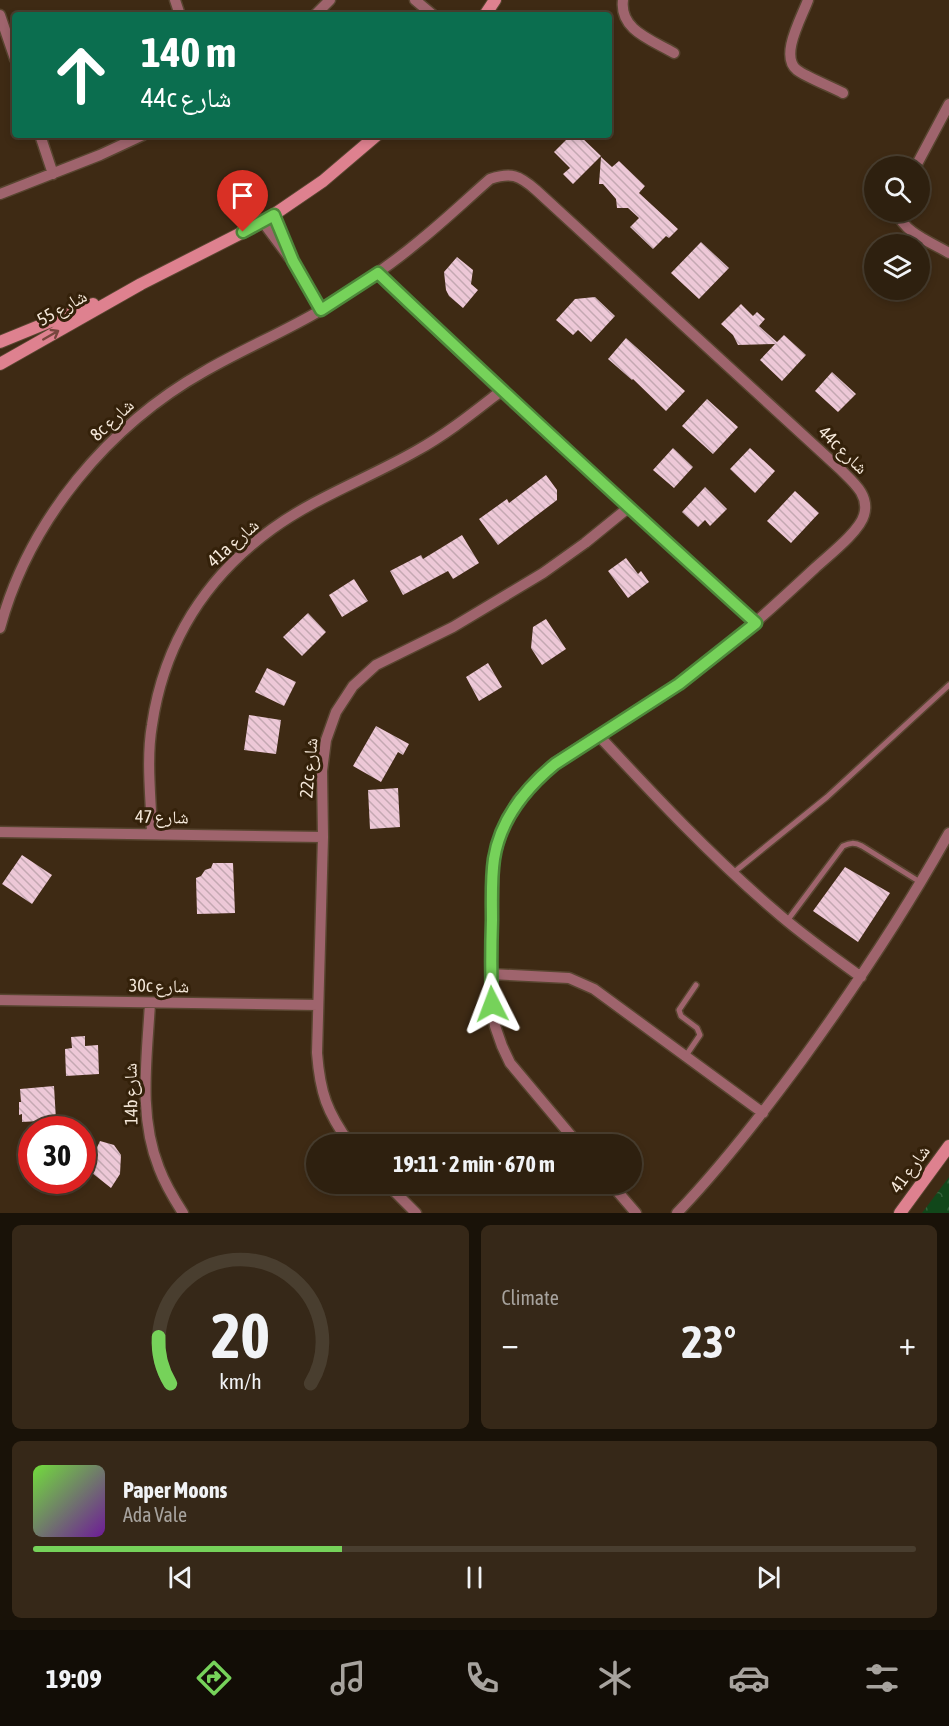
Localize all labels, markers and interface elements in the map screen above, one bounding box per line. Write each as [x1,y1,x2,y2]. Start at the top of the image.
text: 140 m [141,28,236,76]
icon: ahead [42,36,120,114]
text: 44c شارع [141,82,231,113]
map controls [864,156,930,300]
button: search [864,156,930,222]
pin [217,170,268,232]
icon: arrive [226,179,259,212]
button: layers [864,234,930,300]
street label: شارع 55 [33,285,91,331]
one-way arrow [42,329,59,341]
street label: 8c شارع [86,394,138,446]
street label: 44c شارع [814,421,872,479]
street label: 41a شارع [203,514,263,572]
street label: 22c شارع [295,737,323,799]
street label: شارع 47 [135,806,189,828]
position arrow [460,972,524,1036]
street label: 30c شارع [129,974,189,998]
street label: 14b شارع [119,1063,143,1125]
speed limit sign: 30 [18,1116,96,1194]
street label: شارع 41 [885,1141,935,1197]
text: 19:11 · 2 min · 670 m [393,1151,555,1177]
text: Climate [502,1286,559,1309]
text: 20 [211,1300,270,1371]
text: 23° [681,1316,736,1368]
text: − [502,1324,519,1362]
text: + [899,1324,916,1362]
text: km/h [219,1369,262,1394]
text: Paper Moons [123,1477,227,1503]
text: Ada Vale [123,1503,187,1526]
icon: previous [164,1561,197,1594]
icon: pause [458,1561,491,1594]
icon: next [752,1561,785,1594]
icon: directions [193,1657,235,1699]
icon: music [327,1657,369,1699]
icon: phone [461,1657,503,1699]
icon: climate [594,1657,636,1699]
icon: car [728,1657,770,1699]
icon: filters [861,1657,903,1699]
text: 19:09 [46,1663,102,1694]

